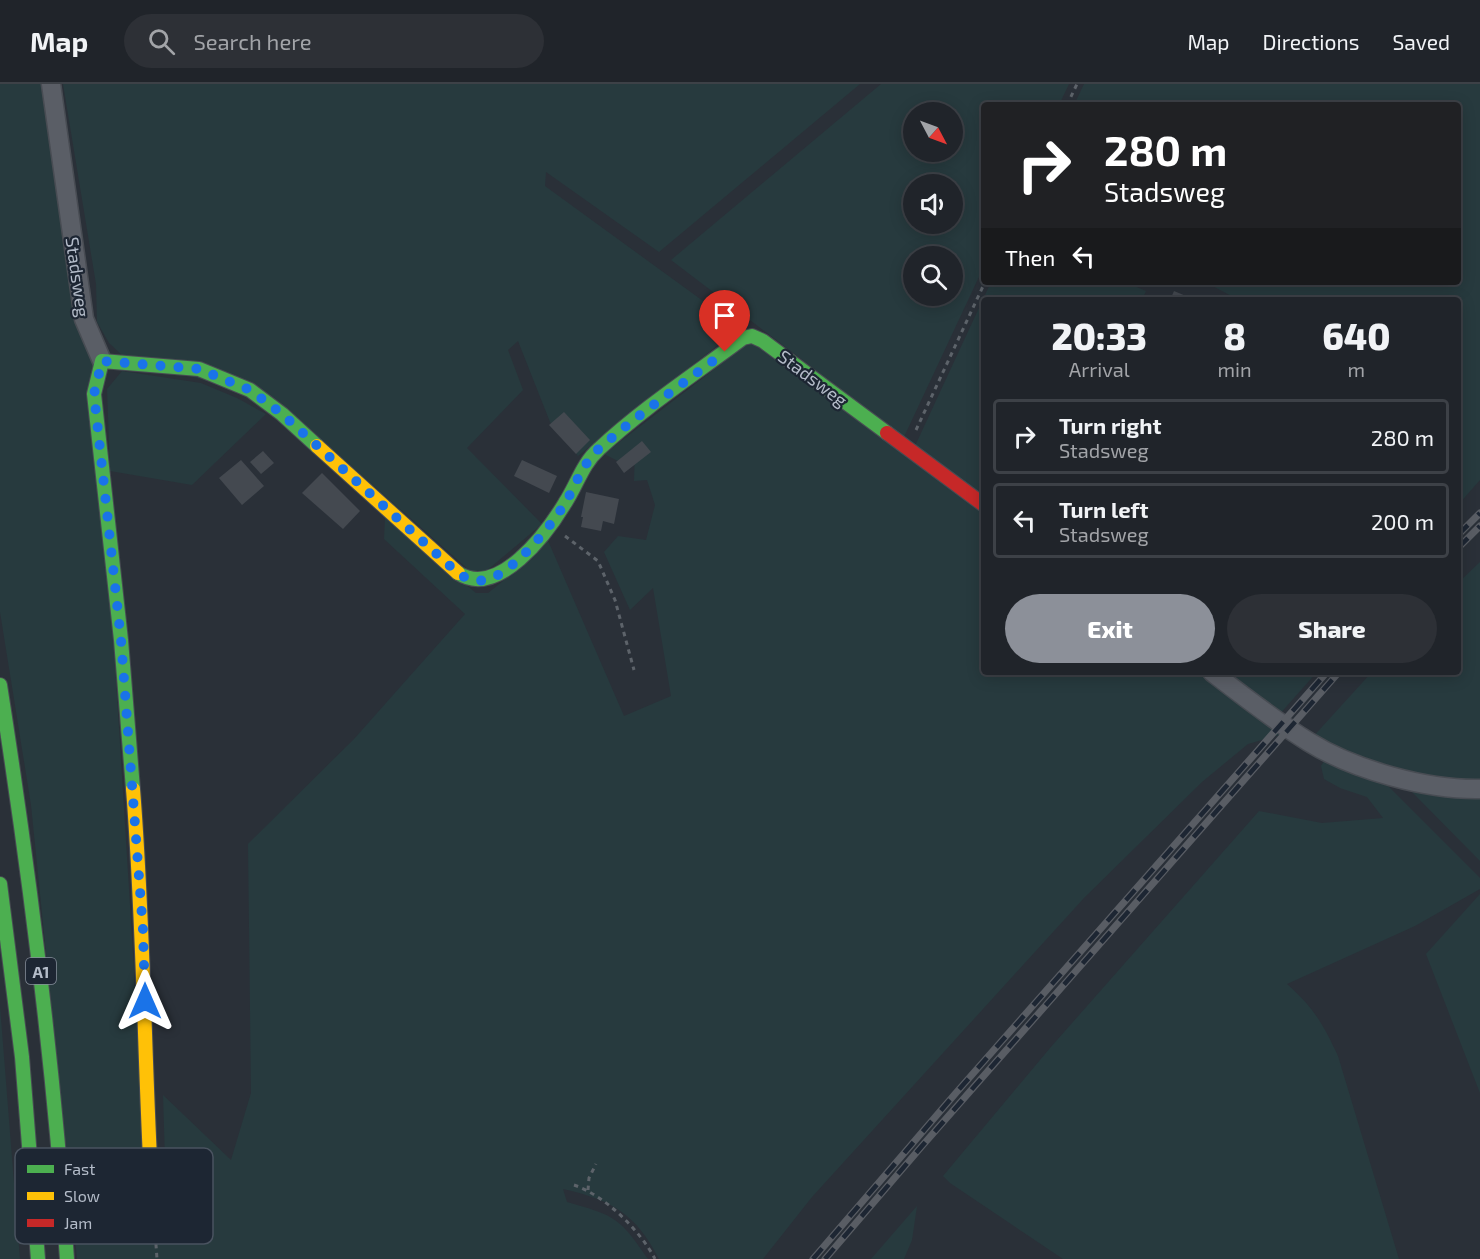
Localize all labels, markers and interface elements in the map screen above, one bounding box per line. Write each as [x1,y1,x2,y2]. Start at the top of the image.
search box [124,14,544,68]
text: Map [30,24,88,58]
icon: search [145,25,178,58]
text: Search here [193,28,312,54]
text: Map [1187,29,1230,54]
text: Directions [1263,29,1359,54]
text: Saved [1392,29,1450,54]
north arrow [903,102,963,162]
map controls [903,102,963,306]
text: 280 m [1104,124,1227,174]
icon: right [1005,126,1083,204]
button: sound [903,174,963,234]
text: Stadsweg [1104,175,1225,207]
street label: Stadsweg [61,236,95,318]
icon: left [1067,240,1100,273]
text: Then [1005,244,1055,270]
button: search [903,246,963,306]
pin [699,290,750,352]
icon: arrive [708,299,741,332]
text: 20:33 [1052,314,1147,357]
text: 8 [1223,314,1246,357]
text: 640 [1322,314,1390,357]
street label: Stadsweg [774,345,852,411]
text: Arrival [1069,357,1130,381]
text: min [1218,357,1252,381]
text: m [1348,357,1365,381]
text: Turn right [1059,412,1161,438]
icon: right [1008,420,1041,453]
text: 280 m [1371,424,1434,450]
text: Stadsweg [1059,438,1149,462]
text: Turn left [1059,496,1148,522]
icon: left [1008,504,1041,537]
text: 200 m [1371,508,1434,534]
text: Stadsweg [1059,522,1149,546]
button: Exit [1005,594,1215,663]
button: Share [1227,594,1437,663]
road number: A1 [26,958,56,984]
position arrow [113,969,177,1033]
legend [15,1148,213,1244]
text: Fast [64,1159,95,1178]
text: Slow [64,1186,100,1205]
text: Jam [64,1213,92,1232]

